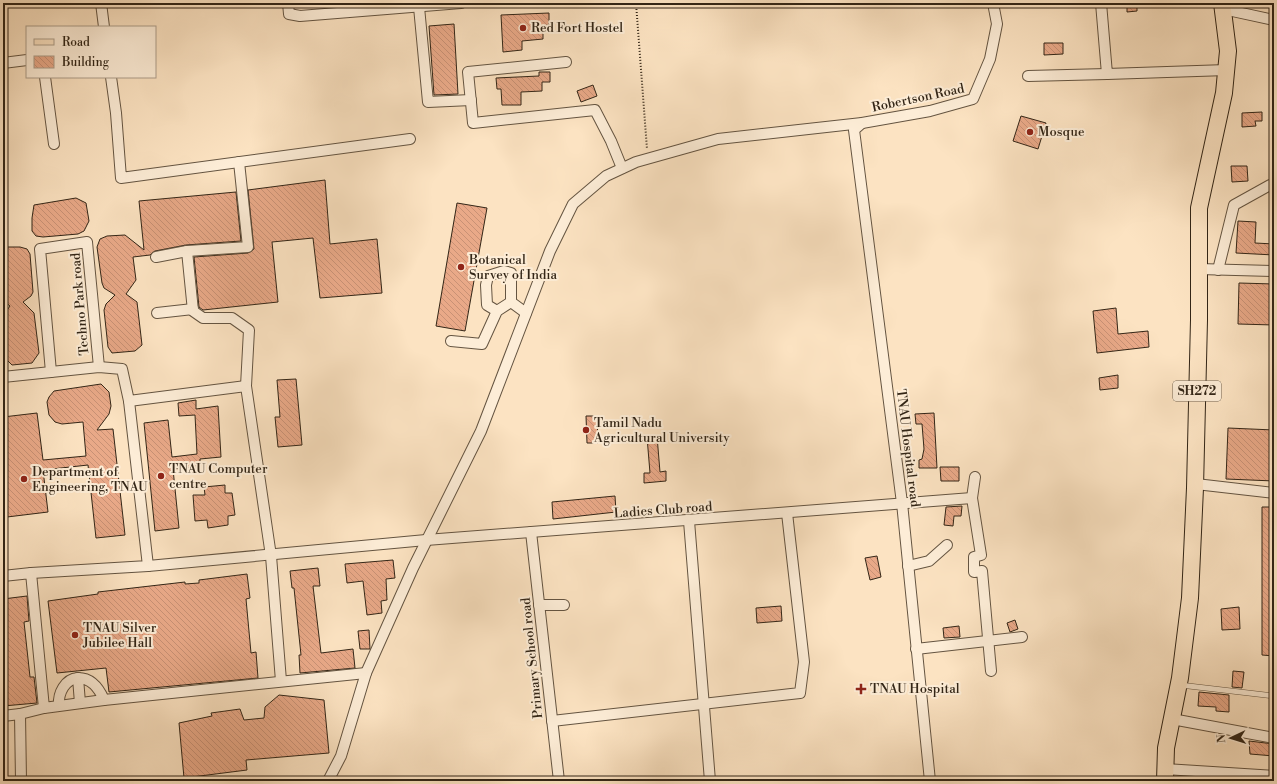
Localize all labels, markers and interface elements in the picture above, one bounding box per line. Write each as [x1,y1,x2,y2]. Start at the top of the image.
place label: Red Fort Hostel [531,20,623,36]
marker: Red Fort Hostel [518,23,528,33]
legend [26,26,156,78]
text: Road [62,35,90,50]
text: Building [61,55,110,70]
street label: Robertson Road [870,80,966,116]
place label: Mosque [1038,124,1085,140]
marker: Mosque [1025,127,1035,137]
street label: Techno Park road [67,251,92,356]
place label: Botanical Survey of India [468,252,558,283]
marker: Botanical Survey of India [456,262,466,272]
road number: SH272 [1173,381,1221,401]
street label: TNAU Hospital road [893,388,923,509]
place label: Tamil Nadu Agricultural University [593,415,730,446]
marker: Tamil Nadu Agricultural University [581,425,591,435]
place label: TNAU Computer centre [169,461,268,492]
place label: Department of Engineering, TNAU [32,464,148,495]
marker: TNAU Computer centre [156,471,166,481]
marker: Department of Engineering, TNAU [19,474,29,484]
street label: Ladies Club road [613,499,713,521]
street label: Primary School road [518,596,546,719]
place label: TNAU Silver Jubilee Hall [82,620,157,651]
marker: TNAU Silver Jubilee Hall [70,630,80,640]
place label: TNAU Hospital [870,681,960,697]
marker: TNAU Hospital [855,683,867,695]
north arrow [1211,718,1251,758]
text: N [1215,734,1229,743]

